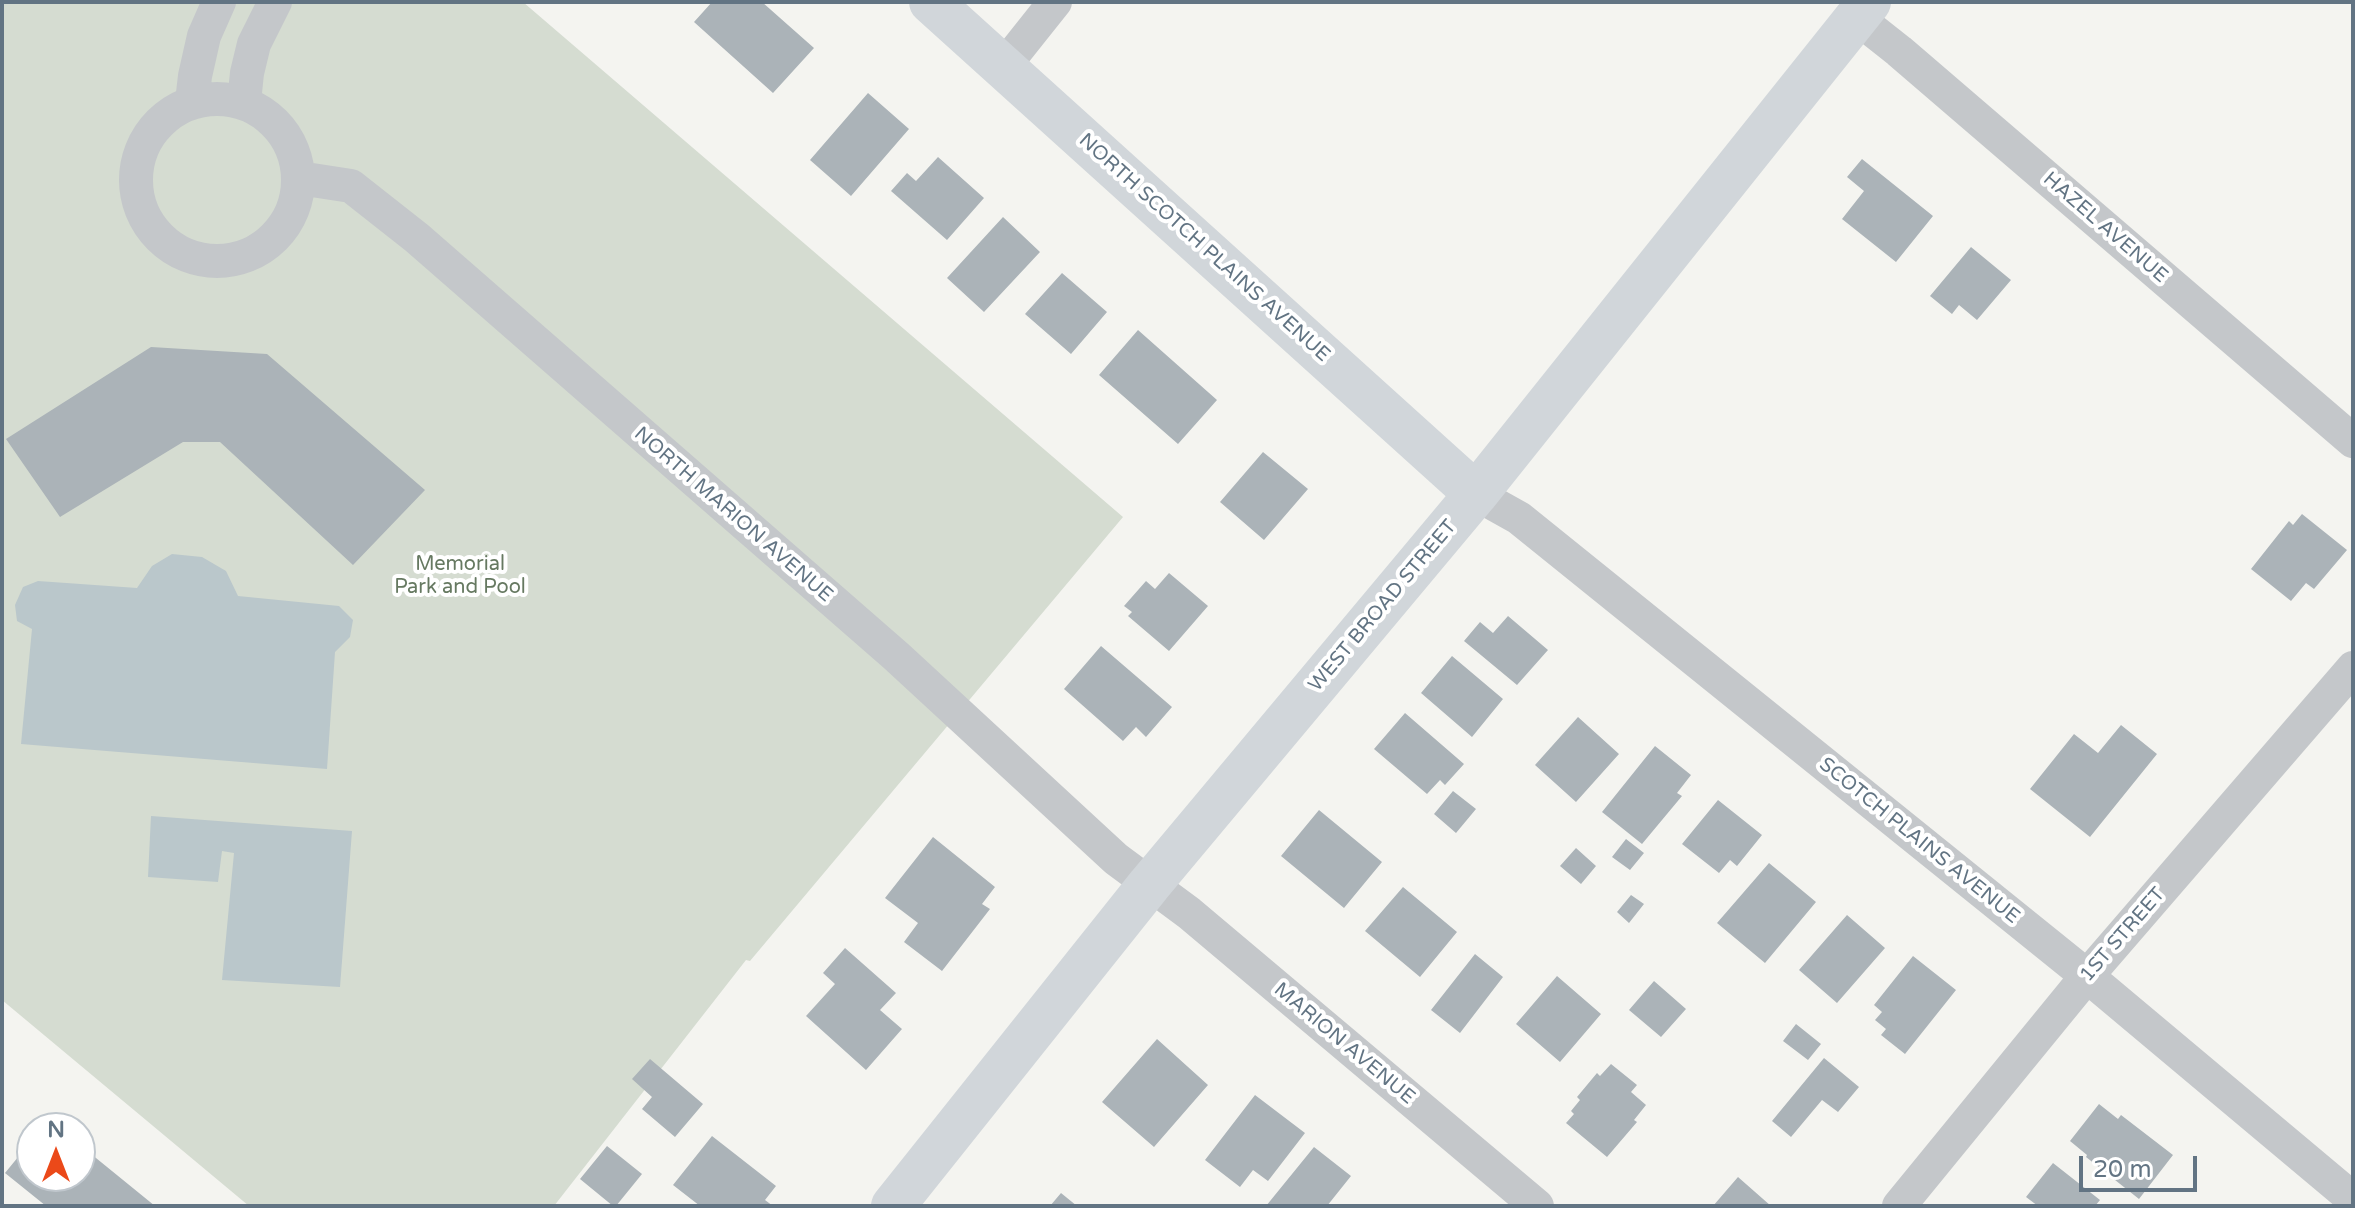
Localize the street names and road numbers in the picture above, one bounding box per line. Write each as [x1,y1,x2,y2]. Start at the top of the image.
street label: NORTH SCOTCH PLAINS AVENUE [1073,129,1335,367]
street label: HAZEL AVENUE [2038,167,2172,289]
street label: NORTH MARION AVENUE [629,422,837,608]
street label: WEST BROAD STREET [1304,515,1462,697]
street label: SCOTCH PLAINS AVENUE [1814,753,2024,929]
street label: 1ST STREET [2075,883,2171,987]
street label: MARION AVENUE [1269,978,1419,1110]

